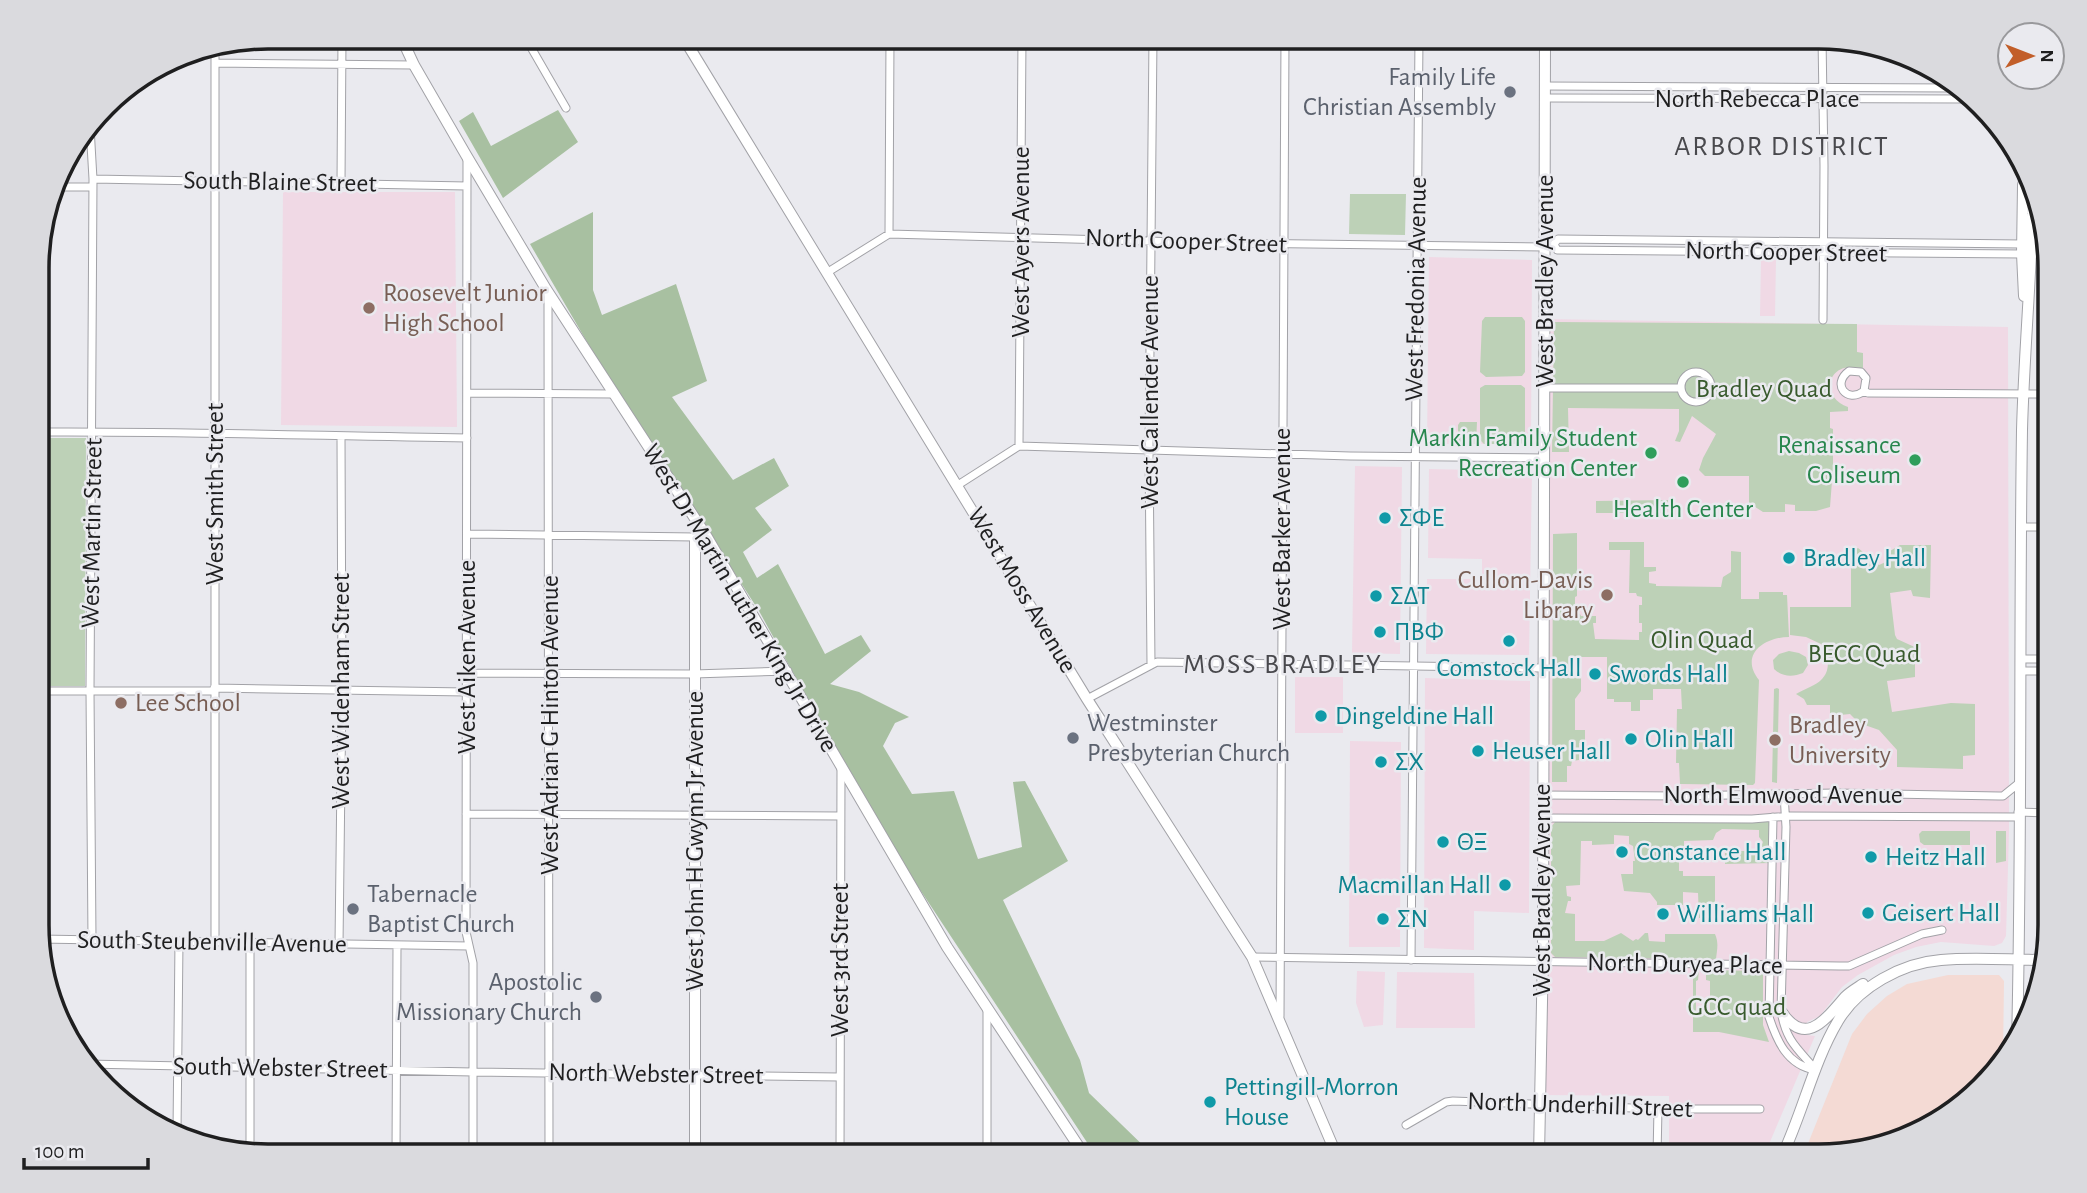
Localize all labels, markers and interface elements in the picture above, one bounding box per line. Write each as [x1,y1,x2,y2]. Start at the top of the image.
north arrow [1996,21,2066,91]
text: N [2037,49,2056,63]
place label: Family Life Christian Assembly [1303,64,1496,120]
marker: Family Life Christian Assembly [1502,84,1518,100]
street label: North Rebecca Place [1654,86,1860,112]
district label: ARBOR DISTRICT [1674,133,1890,161]
street label: West Ayers Avenue [1008,146,1034,338]
street label: South Blaine Street [183,167,377,197]
street label: West Bradley Avenue [1532,174,1558,388]
street label: West Fredonia Avenue [1401,176,1431,402]
street label: North Cooper Street [1085,224,1287,258]
street label: North Cooper Street [1685,237,1887,267]
street label: West Callender Avenue [1137,275,1163,509]
place label: Roosevelt Junior High School [383,280,547,336]
marker: Roosevelt Junior High School [361,300,377,316]
park label: Bradley Quad [1696,376,1832,402]
street label: West Smith Street [202,403,228,585]
place label: Markin Family Student Recreation Center [1409,425,1638,481]
street label: West Barker Avenue [1269,428,1295,630]
place label: Renaissance Coliseum [1777,432,1901,488]
street label: West Martin Street [77,438,107,628]
street label: West Dr Martin Luther King Jr Drive [638,439,842,757]
marker: Markin Family Student Recreation Center [1643,445,1659,461]
marker: Renaissance Coliseum [1907,452,1923,468]
marker: Health Center [1675,474,1691,490]
place label: Health Center [1613,496,1754,522]
street label: West Moss Avenue [962,503,1082,677]
place label: ΣΦΕ [1399,505,1444,531]
marker: ΣΦΕ [1377,510,1393,526]
place label: Bradley Hall [1803,545,1926,571]
marker: Bradley Hall [1781,550,1797,566]
street label: West Aiken Avenue [454,560,480,754]
place label: Cullom-Davis Library [1458,567,1593,623]
street label: West Widenham Street [328,573,354,809]
street label: West Adrian G Hinton Avenue [537,575,563,875]
place label: ΣΔΤ [1390,583,1430,609]
marker: Cullom-Davis Library [1599,587,1615,603]
marker: ΣΔΤ [1368,588,1384,604]
place label: ΠΒΦ [1394,619,1444,645]
marker: ΠΒΦ [1372,624,1388,640]
park label: Olin Quad [1651,627,1753,653]
marker: Comstock Hall [1501,633,1517,649]
park label: BECC Quad [1808,641,1920,667]
district label: MOSS BRADLEY [1183,651,1383,679]
place label: Comstock Hall [1437,655,1581,681]
place label: Swords Hall [1609,661,1728,687]
marker: Swords Hall [1587,666,1603,682]
place label: Lee School [135,690,241,716]
street label: West John H Gwynn Jr Avenue [682,691,708,991]
marker: Lee School [113,695,129,711]
place label: Dingeldine Hall [1335,703,1494,729]
marker: Dingeldine Hall [1313,708,1329,724]
place label: Westminster Presbyterian Church [1087,710,1290,766]
place label: Bradley University [1789,712,1891,768]
place label: Olin Hall [1645,726,1734,752]
marker: Westminster Presbyterian Church [1065,730,1081,746]
marker: Olin Hall [1623,731,1639,747]
marker: Bradley University [1767,732,1783,748]
place label: Heuser Hall [1492,738,1611,764]
marker: Heuser Hall [1470,743,1486,759]
place label: ΣΧ [1395,749,1424,775]
marker: ΣΧ [1373,754,1389,770]
street label: North Elmwood Avenue [1663,782,1903,808]
street label: West Bradley Avenue [1529,783,1555,997]
place label: ΘΞ [1457,829,1488,855]
marker: ΘΞ [1435,834,1451,850]
place label: Constance Hall [1636,839,1786,865]
marker: Constance Hall [1614,844,1630,860]
place label: Heitz Hall [1885,844,1986,870]
marker: Heitz Hall [1863,849,1879,865]
place label: Macmillan Hall [1337,872,1491,898]
marker: Macmillan Hall [1497,877,1513,893]
place label: Tabernacle Baptist Church [367,881,515,937]
street label: West 3rd Street [827,883,853,1037]
place label: Geisert Hall [1882,900,2000,926]
marker: Tabernacle Baptist Church [345,901,361,917]
place label: Williams Hall [1677,901,1814,927]
marker: Geisert Hall [1860,905,1876,921]
place label: ΣΝ [1397,906,1428,932]
marker: Williams Hall [1655,906,1671,922]
marker: ΣΝ [1375,911,1391,927]
street label: South Steubenville Avenue [77,927,347,957]
street label: North Duryea Place [1587,949,1783,979]
place label: Apostolic Missionary Church [396,969,582,1025]
marker: Apostolic Missionary Church [588,989,604,1005]
park label: GCC quad [1688,994,1786,1020]
street label: South Webster Street [172,1053,388,1083]
street label: North Webster Street [548,1059,764,1089]
place label: Pettingill-Morron House [1224,1074,1399,1130]
street label: North Underhill Street [1467,1088,1693,1122]
marker: Pettingill-Morron House [1202,1094,1218,1110]
scale bar [24,1126,149,1170]
text: 100 m [35,1141,85,1162]

